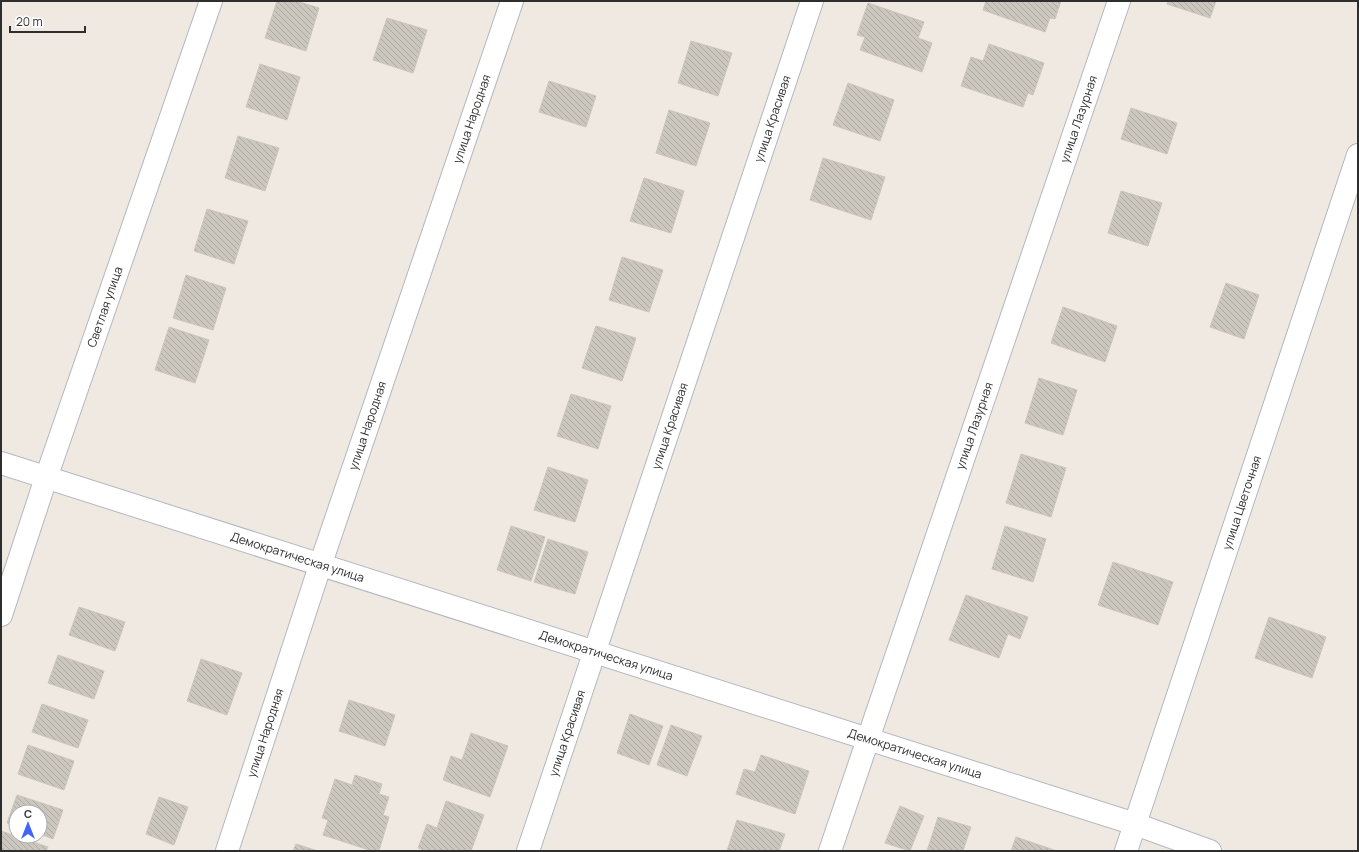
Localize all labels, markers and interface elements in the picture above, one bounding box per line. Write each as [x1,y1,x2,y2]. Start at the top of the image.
scale bar [10,8,85,34]
text: 20 m [16,13,43,30]
street label: улица Народная [448,72,494,166]
street label: улица Красивая [750,73,795,164]
street label: улица Лазурная [1056,73,1101,165]
street label: Светлая улица [83,264,126,350]
street label: улица Народная [344,379,390,472]
street label: улица Красивая [647,380,692,472]
street label: улица Лазурная [951,380,997,472]
street label: улица Цветочная [1218,453,1265,552]
street label: Демократическая улица [228,528,367,586]
street label: Демократическая улица [537,626,675,684]
street label: улица Народная [242,686,288,780]
street label: улица Красивая [544,688,589,779]
street label: Демократическая улица [846,724,984,783]
north arrow [8,804,48,844]
text: С [24,806,32,821]

